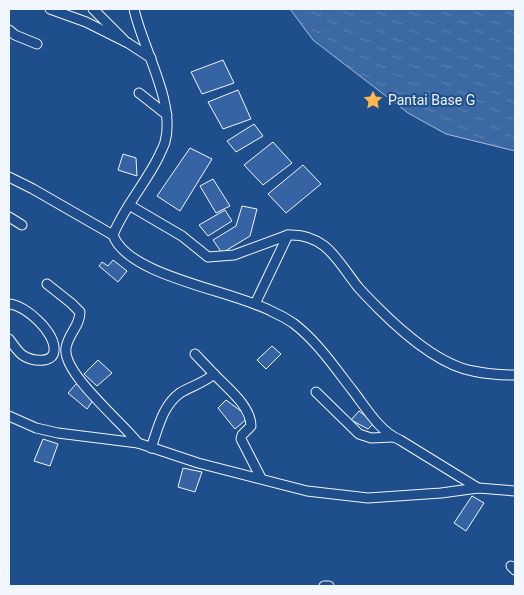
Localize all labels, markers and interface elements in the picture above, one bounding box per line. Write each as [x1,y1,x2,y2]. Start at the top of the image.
place icon: Pantai Base G [362,89,384,111]
place label: Pantai Base G [388,92,475,108]

